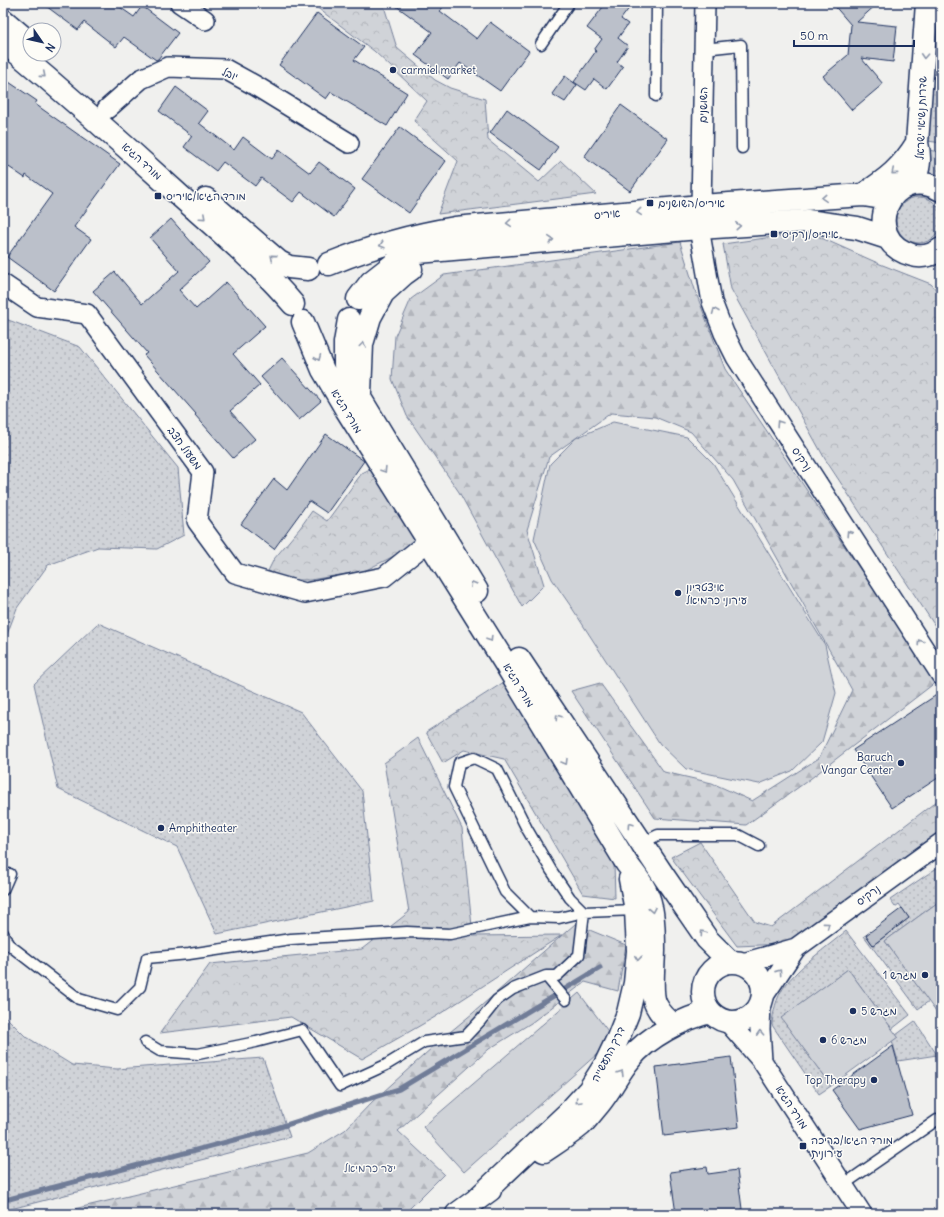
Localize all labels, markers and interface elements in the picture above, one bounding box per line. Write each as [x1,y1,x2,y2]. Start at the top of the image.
north arrow [22,22,62,62]
scale bar [794,22,914,48]
text: 50 m [800,28,829,43]
text: N [42,41,58,55]
one-way arrow [919,53,928,59]
place label: carmiel market [401,63,476,77]
street label: יובל [220,65,240,83]
marker: carmiel market [388,65,398,75]
one-way arrow [39,70,46,77]
street label: שדרות נשיאי ישראל [913,76,929,160]
street label: השושנים [696,87,710,123]
street label: מורד הגיא [119,139,165,183]
one-way arrow [891,168,898,175]
place label: מורד הגיא/איריס [166,189,246,203]
marker: מורד הגיא/איריס [153,191,163,201]
one-way arrow [821,193,827,202]
place label: איריס/השושנים [658,196,725,210]
marker: איריס/השושנים [645,198,655,208]
street label: איריס [593,206,621,222]
one-way arrow [636,207,642,216]
one-way arrow [199,212,206,219]
one-way arrow [506,218,512,227]
one-way arrow [735,221,741,230]
place label: איריס/נרקיס [782,227,839,241]
marker: איריס/נרקיס [769,229,779,239]
one-way arrow [548,236,554,245]
one-way arrow [378,240,385,249]
one-way arrow [270,254,277,261]
one-way arrow [712,307,720,314]
one-way arrow [358,342,367,348]
one-way arrow [314,354,322,361]
street label: מורד הגיא [328,386,366,436]
one-way arrow [777,421,784,428]
street label: משעול חצב [165,424,205,472]
street label: נרקיס [789,444,815,474]
one-way arrow [379,466,387,473]
one-way arrow [847,530,854,537]
place label: איצטדיון עירוני כרמיאל [686,580,748,607]
one-way arrow [471,581,478,588]
marker: איצטדיון עירוני כרמיאל [673,588,683,598]
one-way arrow [485,635,493,642]
one-way arrow [917,639,925,646]
street label: מורד הגיא [500,660,538,710]
one-way arrow [555,714,563,721]
place label: Baruch Vangar Center [821,750,893,777]
one-way arrow [561,758,568,765]
marker: Baruch Vangar Center [896,758,906,768]
place label: Amphitheater [169,821,238,835]
marker: Amphitheater [156,823,166,833]
one-way arrow [628,823,635,830]
street label: נרקיס [853,882,883,908]
one-way arrow [647,907,655,913]
one-way arrow [823,923,830,930]
one-way arrow [700,930,708,937]
one-way arrow [633,955,642,961]
place label: מגרש 1 [883,968,917,982]
one-way arrow [774,969,782,976]
marker: מגרש 1 [920,970,930,980]
place label: מגרש 5 [861,1004,897,1018]
marker: מגרש 5 [848,1006,858,1016]
street label: דרך התעשייה [588,1024,628,1084]
one-way arrow [756,1030,765,1036]
place label: מגרש 6 [831,1033,867,1047]
marker: מגרש 6 [818,1035,828,1045]
one-way arrow [616,1070,623,1077]
place label: Top Therapy [805,1073,866,1087]
marker: Top Therapy [869,1075,879,1085]
street label: מורד הגיא [773,1082,811,1132]
one-way arrow [576,1097,583,1104]
place label: מורד הגיא/בריכה עירונית [811,1133,893,1160]
marker: מורד הגיא/בריכה עירונית [798,1141,808,1151]
park label: יער כרמיאל [344,1161,396,1175]

